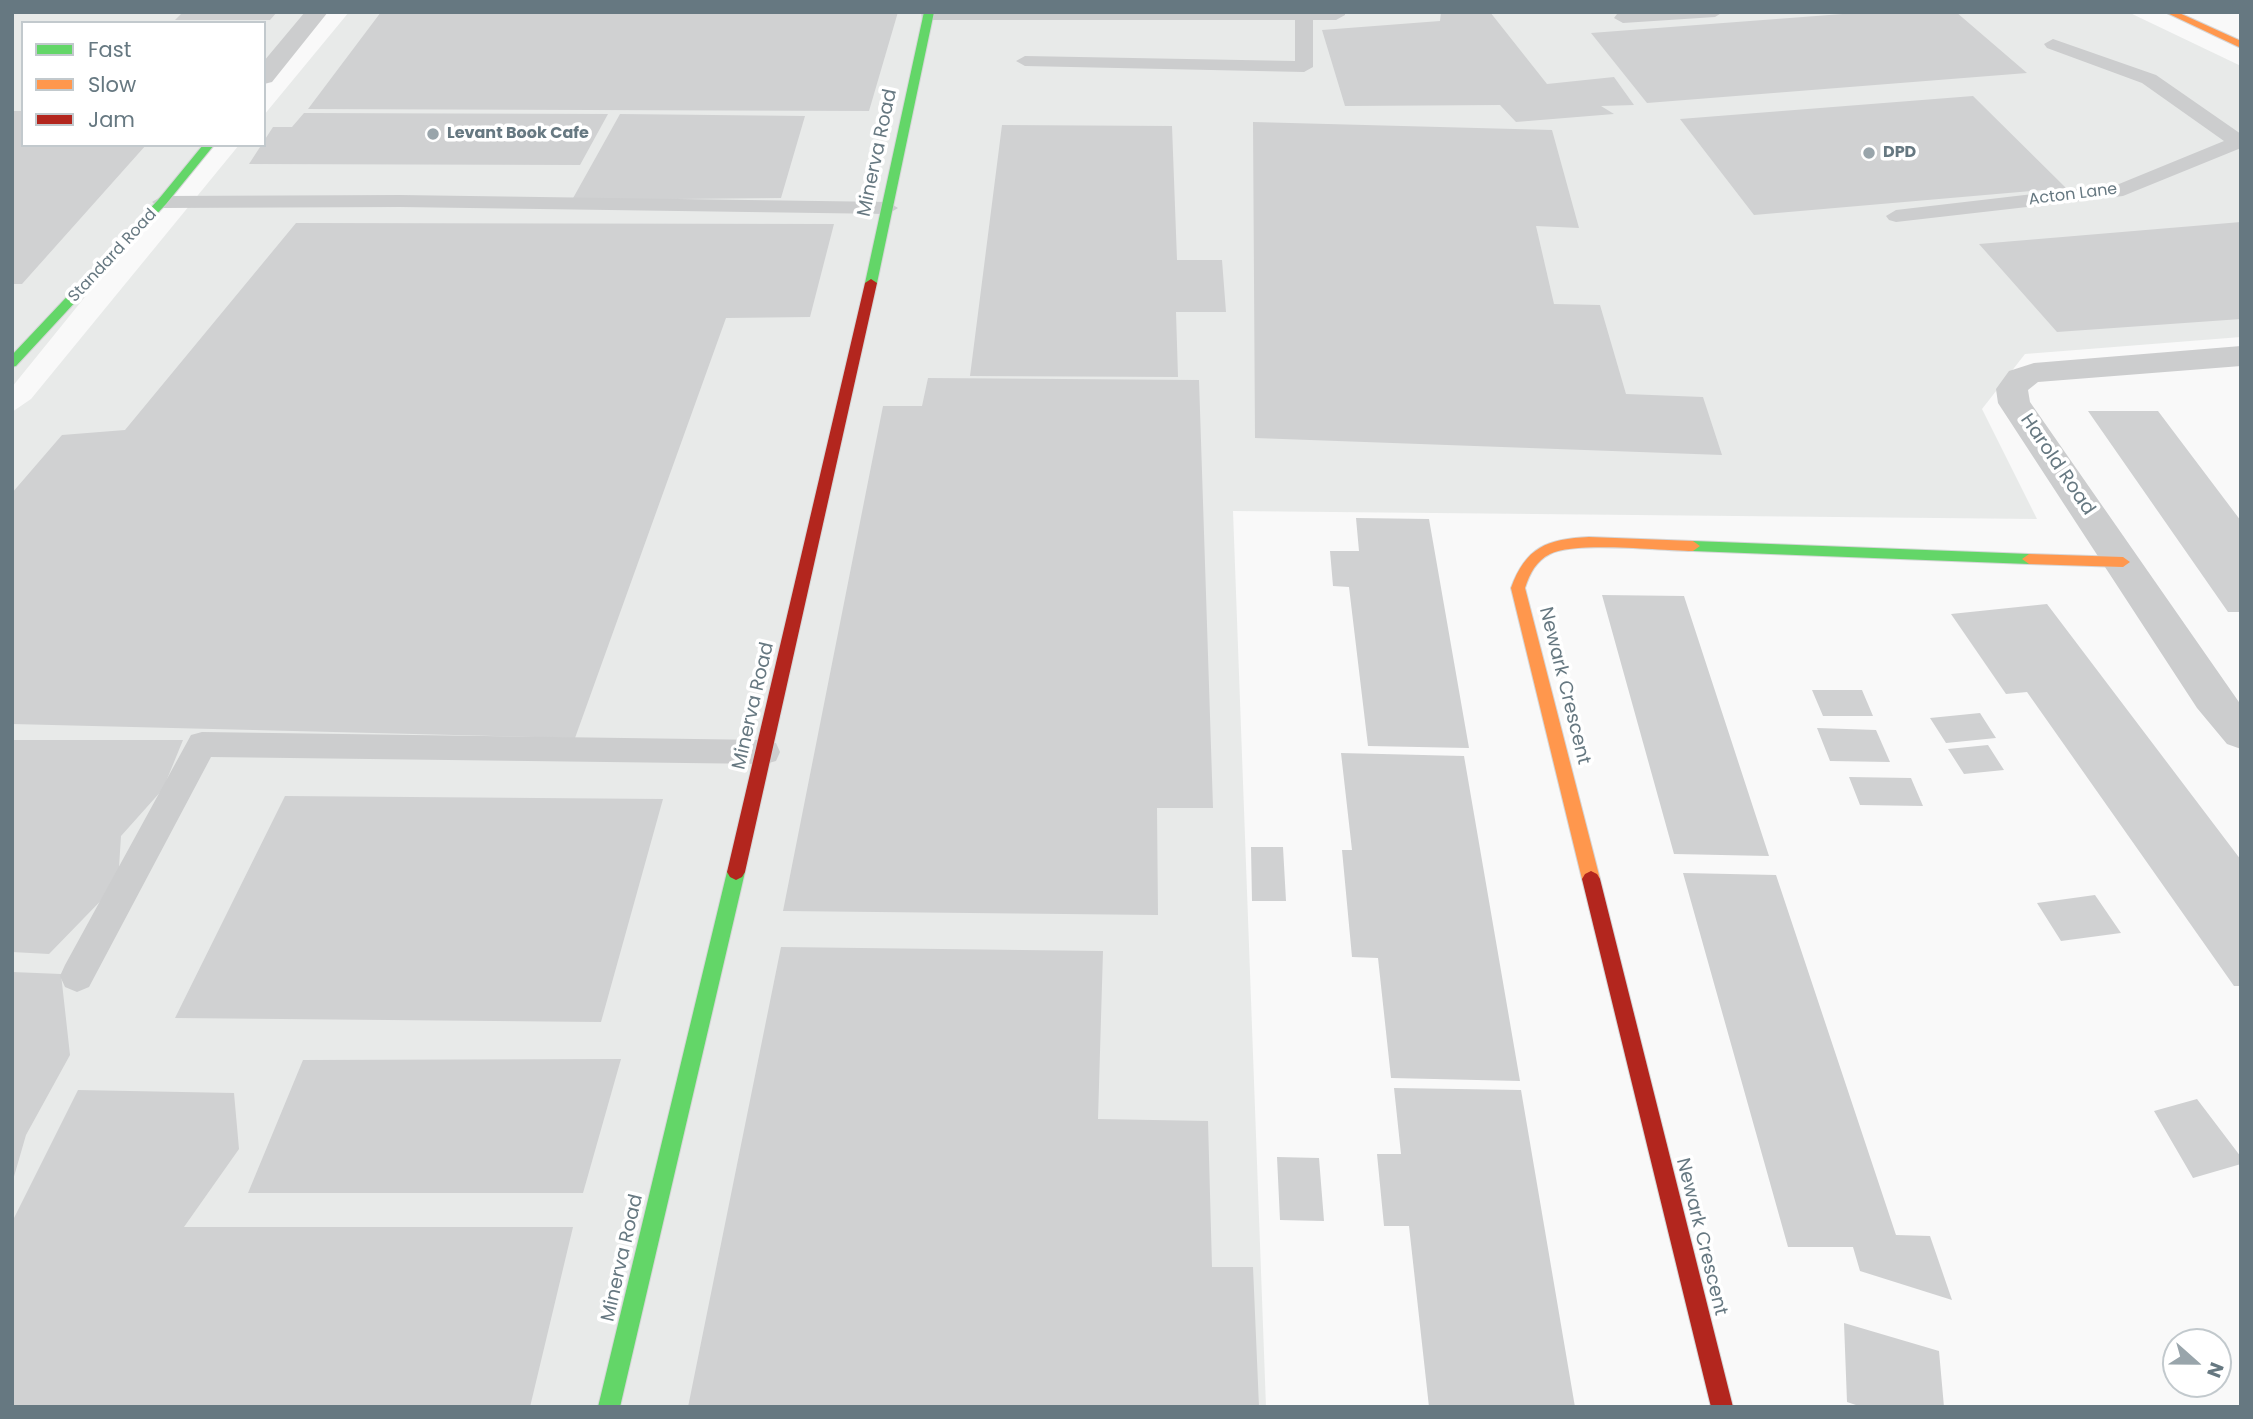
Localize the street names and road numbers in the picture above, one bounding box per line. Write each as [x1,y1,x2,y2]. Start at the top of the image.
street label: Minerva Road [853,87,903,219]
street label: Acton Lane [2028,180,2118,210]
street label: Standard Road [65,205,161,307]
street label: Harold Road [2015,410,2099,520]
street label: Newark Crescent [1533,605,1595,767]
street label: Minerva Road [728,640,780,772]
street label: Newark Crescent [1670,1156,1732,1318]
street label: Minerva Road [597,1192,649,1324]

